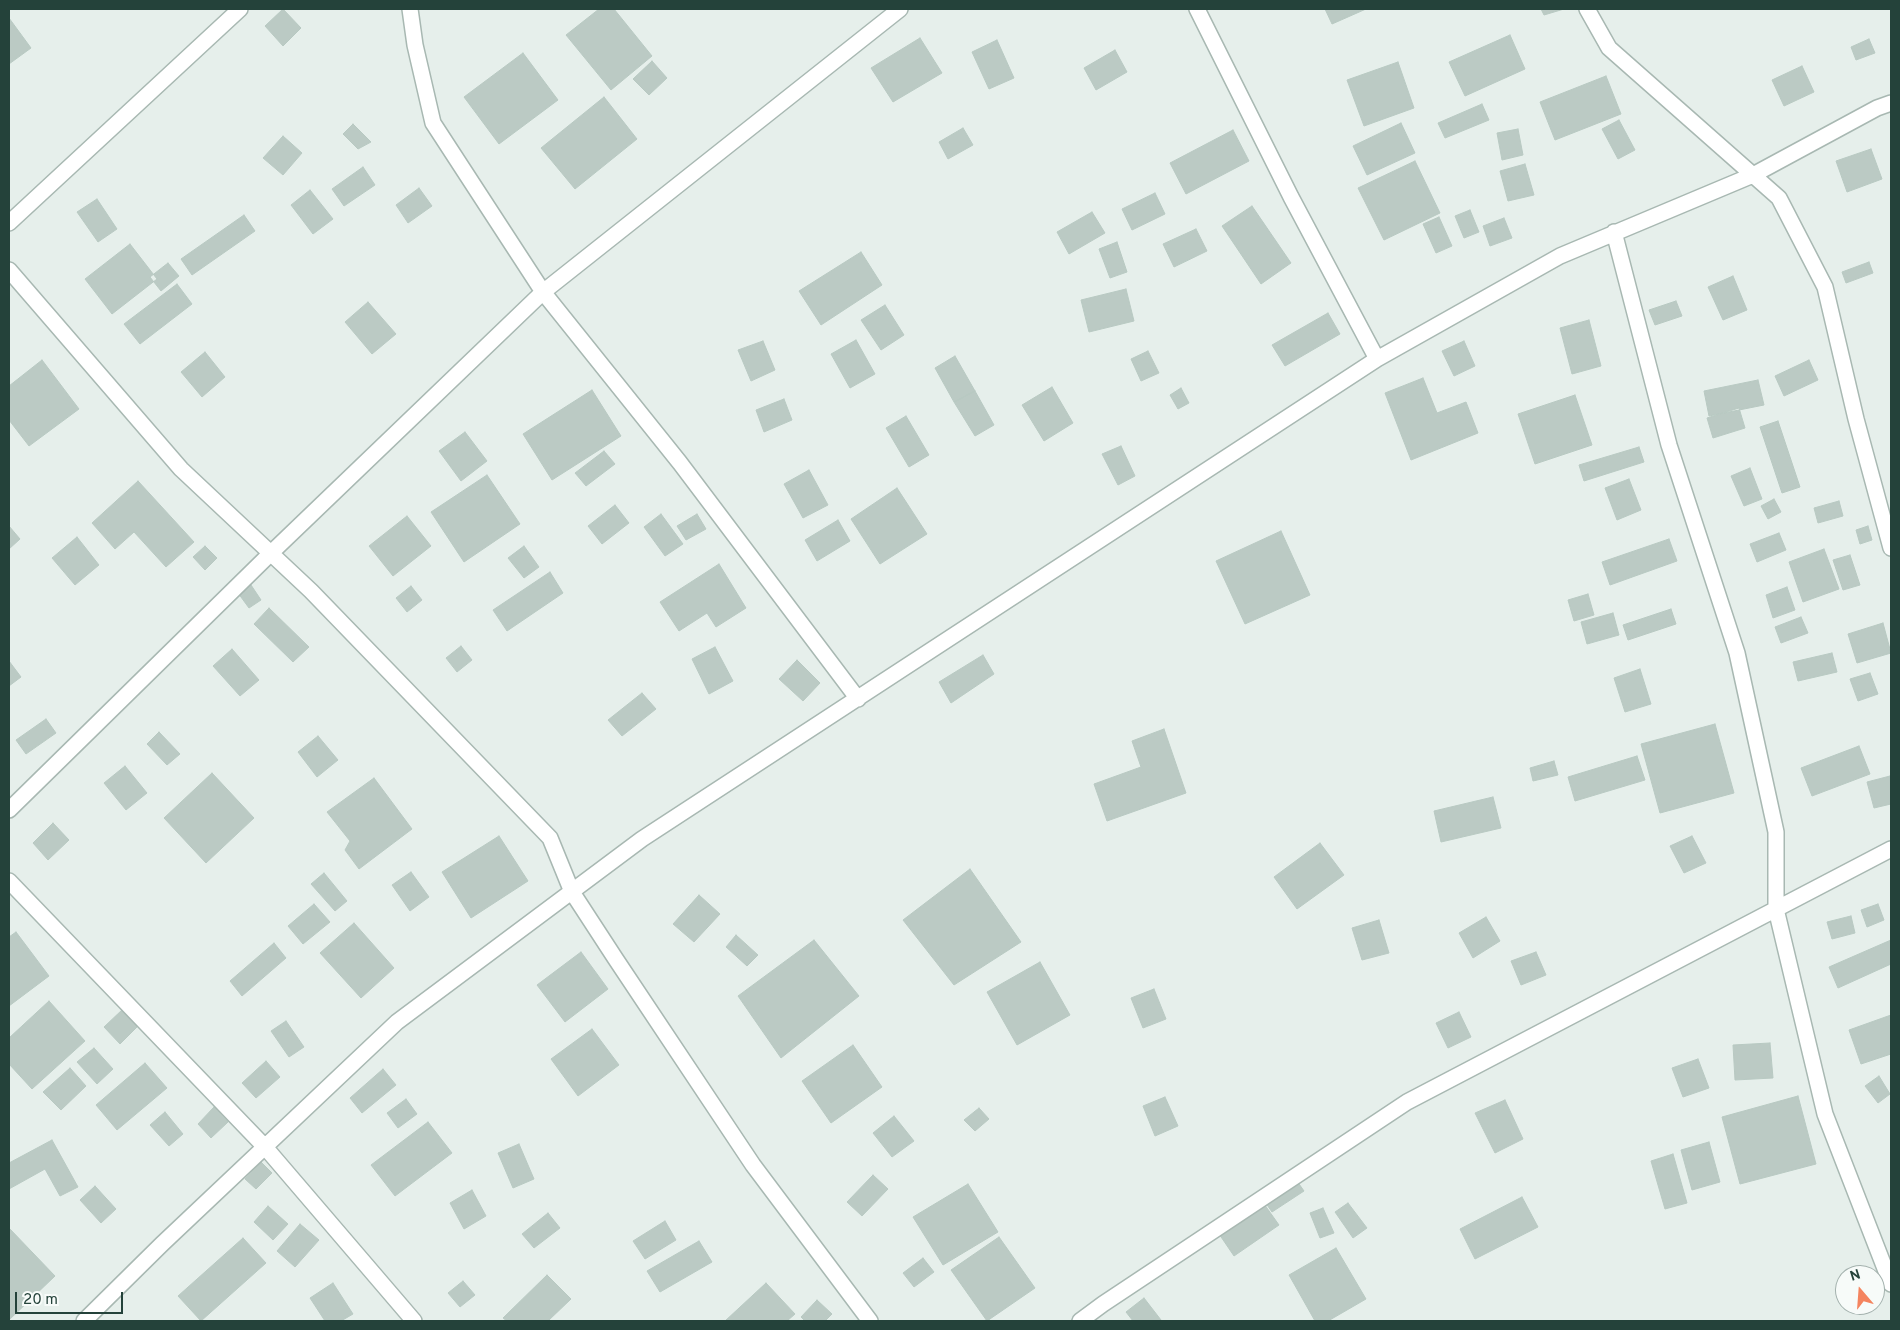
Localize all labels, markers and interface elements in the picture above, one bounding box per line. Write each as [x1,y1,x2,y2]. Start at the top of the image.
north arrow [1835,1265,1885,1315]
text: N [1848,1267,1863,1286]
scale bar [18,1282,125,1314]
text: 20 m [23,1291,58,1310]

